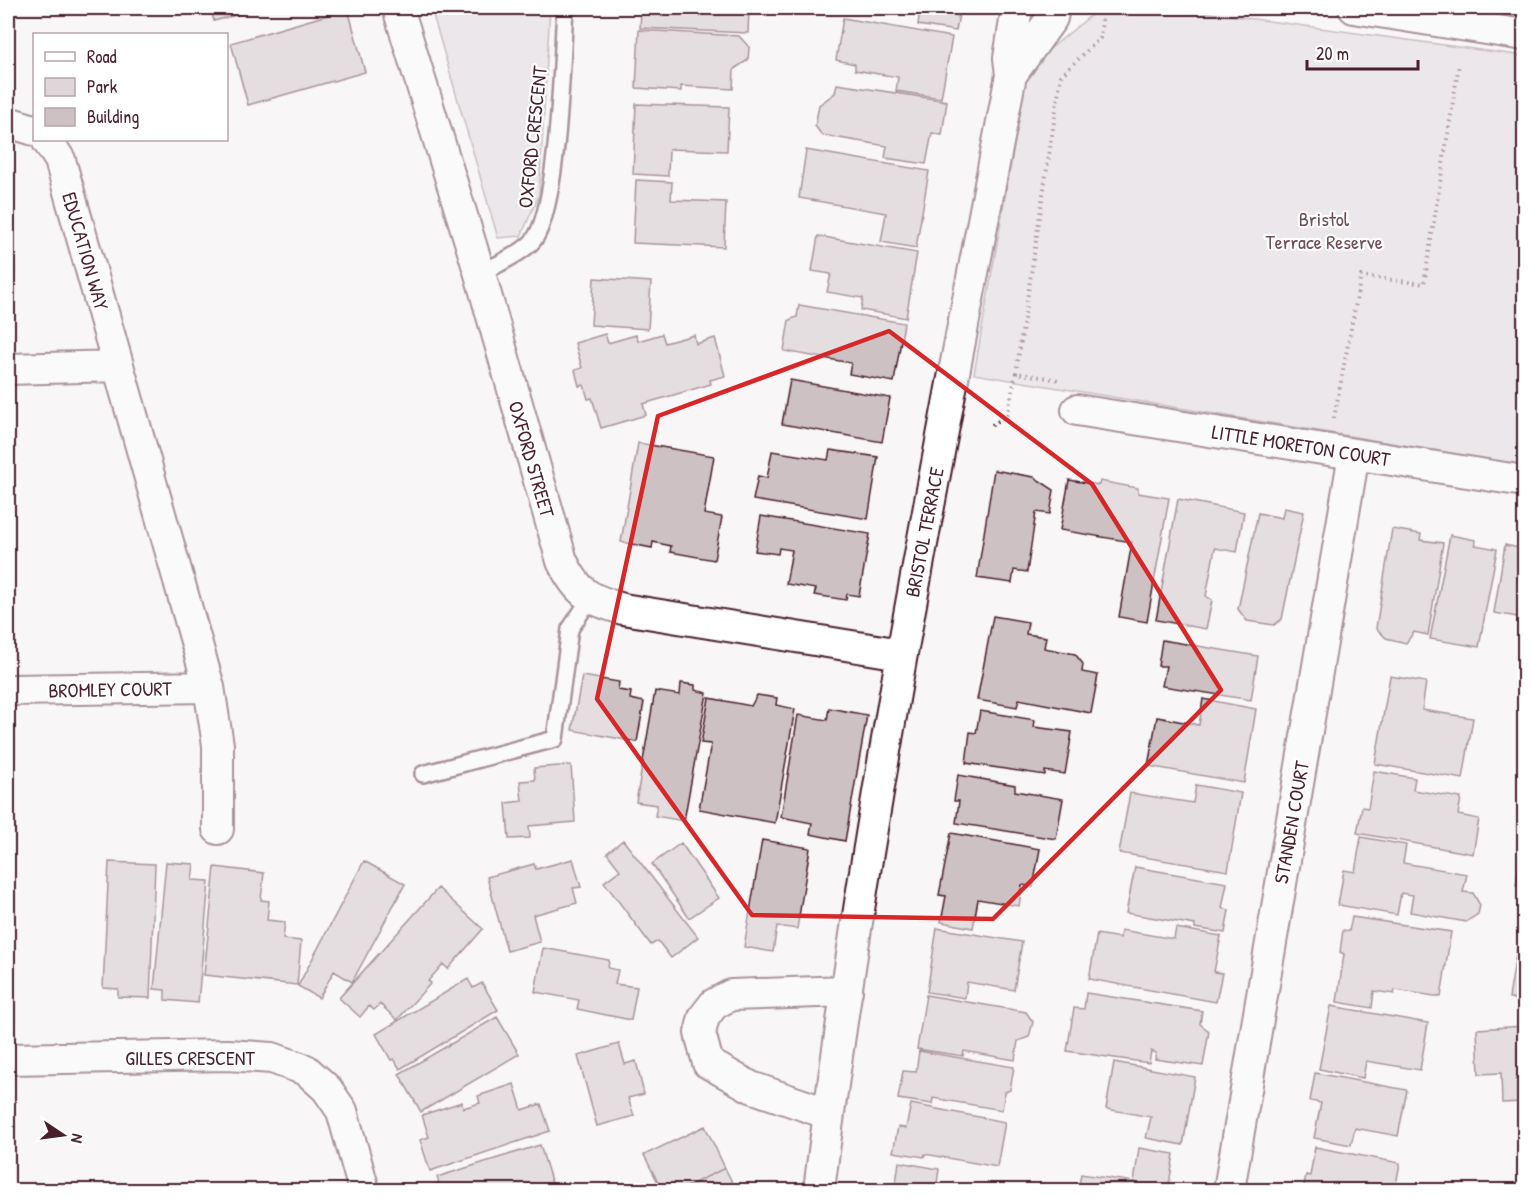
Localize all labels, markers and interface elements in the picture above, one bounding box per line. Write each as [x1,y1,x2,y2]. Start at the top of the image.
legend [33,33,228,141]
scale bar [1307,33,1418,71]
text: 20 m [1316,41,1349,66]
text: Road [87,44,117,69]
street label: OXFORD CRESCENT [511,64,553,209]
text: Park [87,74,118,99]
text: Building [87,104,139,129]
street label: EDUCATION WAY [56,189,116,313]
park label: Bristol Terrace Reserve [1265,205,1383,255]
street label: OXFORD STREET [503,398,562,521]
street label: LITTLE MORETON COURT [1210,418,1393,473]
street label: BRISTOL TERRACE [898,465,950,599]
street label: BROMLEY COURT [48,674,173,704]
street label: STANDEN COURT [1267,758,1315,885]
street label: GILLES CRESCENT [125,1044,255,1071]
north arrow [33,1105,93,1165]
text: N [66,1132,89,1145]

